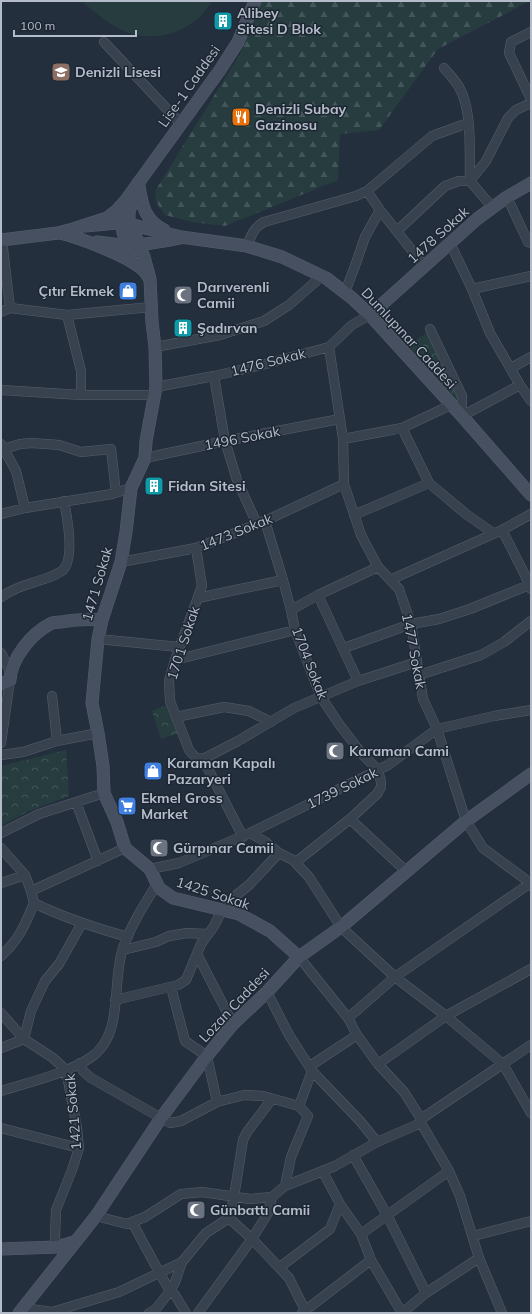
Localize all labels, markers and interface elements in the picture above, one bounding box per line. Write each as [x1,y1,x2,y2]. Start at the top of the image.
place label: Alibey Sitesi D Blok [237,4,321,38]
building icon: Alibey Sitesi D Blok [212,10,234,32]
scale bar [14,12,136,38]
text: 100 m [20,18,55,33]
street label: Lise-1 Caddesi [154,41,224,131]
school or university icon: Denizli Lisesi [50,61,72,83]
place label: Denizli Lisesi [75,63,161,81]
place label: Denizli Subay Gazinosu [255,100,347,134]
restaurant icon: Denizli Subay Gazinosu [230,106,252,128]
street label: 1478 Sokak [403,202,473,267]
place label: Darıverenli Camii [197,278,269,312]
shop icon: Çıtır Ekmek [117,280,139,302]
place label: Çıtır Ekmek [38,282,114,300]
mosque icon: Darıverenli Camii [172,284,194,306]
street label: Dumlupınar Caddesi [357,284,461,392]
building icon: Şadırvan [172,317,194,339]
place label: Şadırvan [197,319,258,337]
street label: 1476 Sokak [229,344,308,380]
street label: 1496 Sokak [203,422,282,454]
building icon: Fidan Sitesi [143,475,165,497]
place label: Fidan Sitesi [168,477,246,495]
street label: 1473 Sokak [197,509,276,555]
street label: 1471 Sokak [78,544,116,623]
street label: 1701 Sokak [163,603,204,682]
street label: 1477 Sokak [398,612,430,691]
street label: 1704 Sokak [288,624,332,703]
mosque icon: Karaman Cami [324,740,346,762]
place label: Karaman Cami [349,742,449,760]
place label: Karaman Kapalı Pazaryeri [167,754,275,788]
shop icon: Karaman Kapalı Pazaryeri [142,760,164,782]
street label: 1739 Sokak [304,763,381,813]
place label: Ekmel Gross Market [141,789,223,823]
supermarket icon: Ekmel Gross Market [116,795,138,817]
mosque icon: Gürpınar Camii [148,837,170,859]
place label: Gürpınar Camii [173,839,274,857]
street label: 1425 Sokak [174,873,253,914]
street label: Lozan Caddesi [195,964,273,1046]
street label: 1421 Sokak [61,1072,85,1151]
mosque icon: Günbattı Camii [185,1199,207,1221]
place label: Günbattı Camii [210,1201,310,1219]

